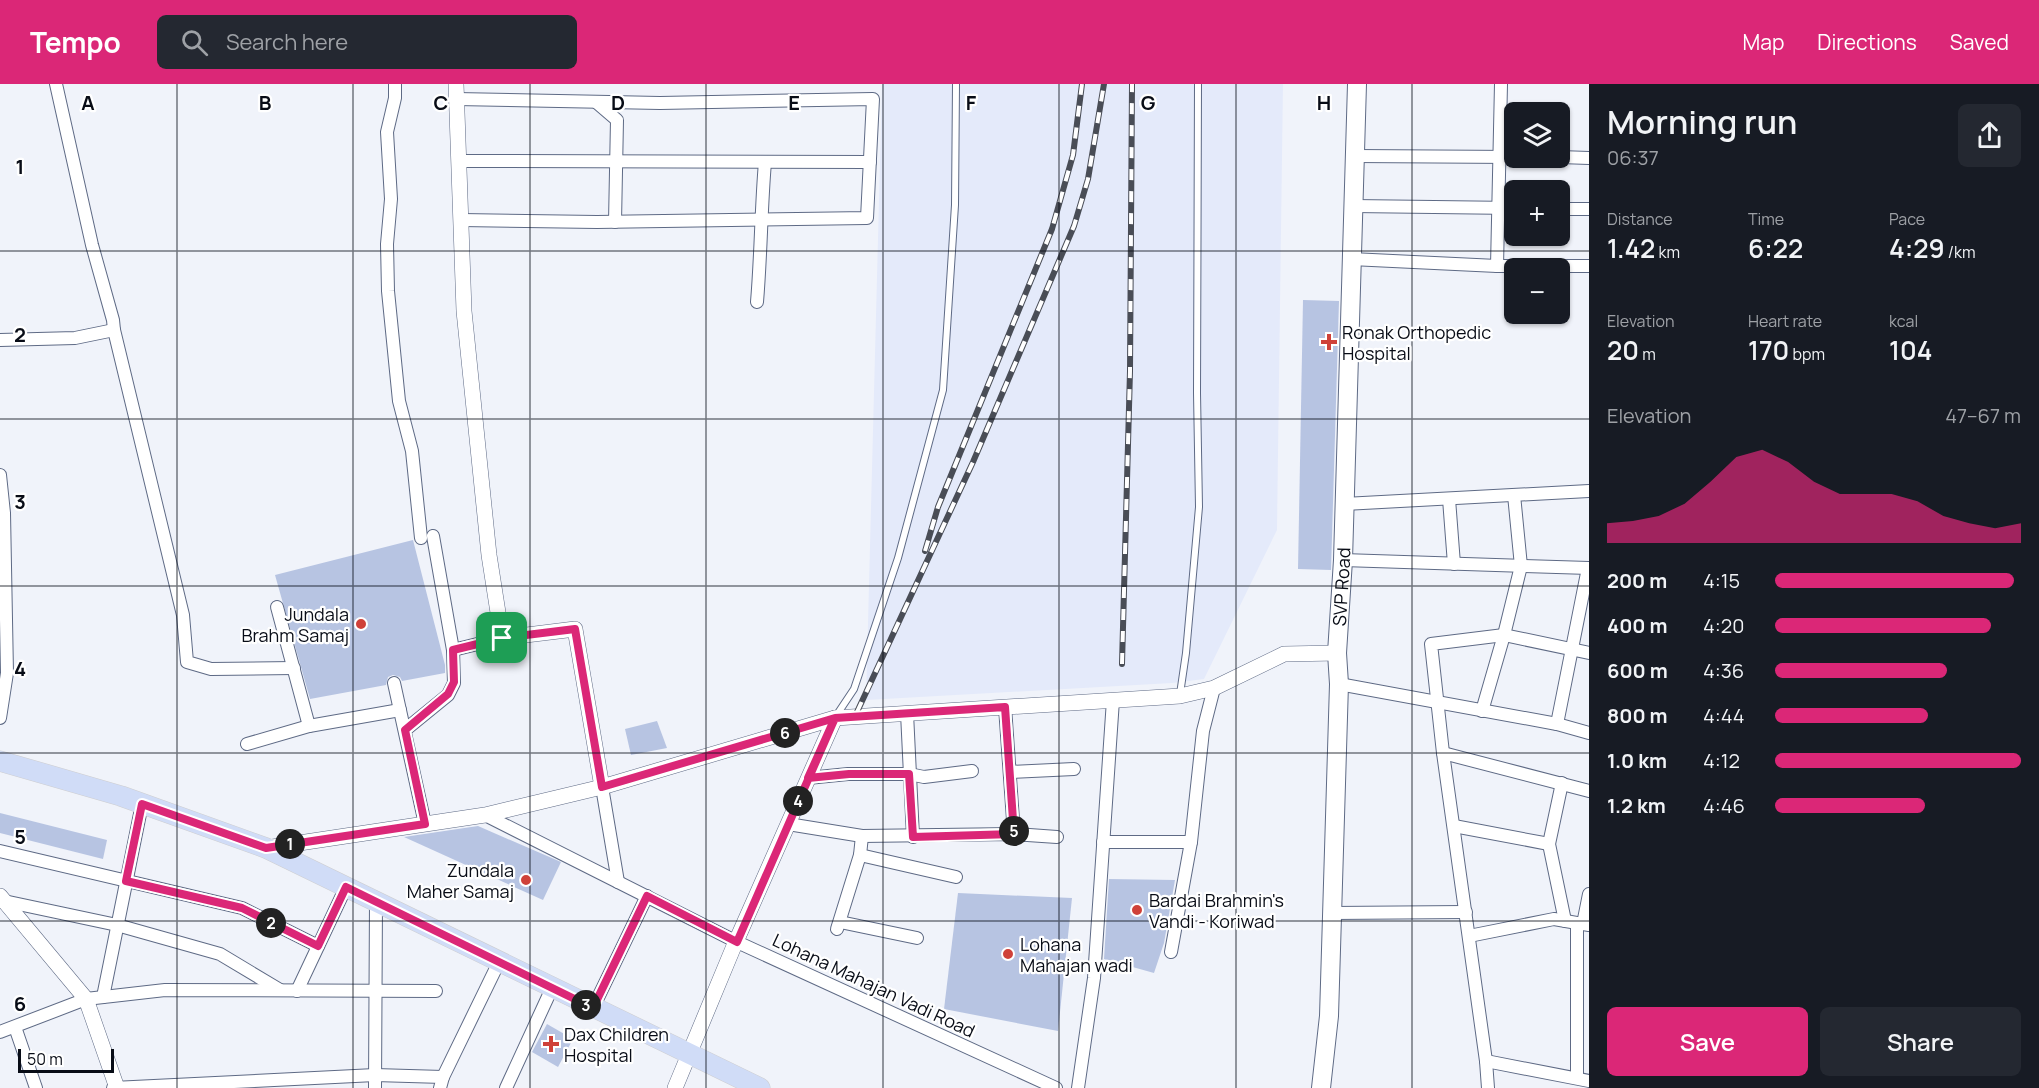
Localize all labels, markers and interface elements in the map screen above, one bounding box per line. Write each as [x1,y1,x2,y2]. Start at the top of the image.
search box [157,15,577,69]
text: Tempo [30,23,121,61]
icon: search [178,26,211,59]
text: Search here [226,27,348,57]
text: Map [1743,28,1784,56]
text: Directions [1817,28,1917,56]
text: Saved [1950,28,2009,56]
text: A [81,89,95,116]
text: B [259,89,272,116]
text: C [434,89,448,116]
text: D [611,89,625,116]
text: E [788,89,800,116]
text: F [966,89,977,116]
text: G [1141,89,1156,116]
text: H [1317,89,1331,116]
text: Morning run [1607,99,1797,144]
map controls [1504,102,1570,324]
button: layers [1504,102,1570,168]
button: share [1958,104,2021,167]
text: 06:37 [1607,144,1659,171]
text: 1 [16,153,24,180]
button: + [1504,180,1570,246]
text: Distance [1607,208,1673,230]
text: Time [1748,208,1784,230]
text: Pace [1889,208,1925,230]
text: 1.42 [1607,230,1655,266]
text: 6:22 [1748,230,1803,266]
text: 4:29 [1889,230,1945,266]
text: km [1655,241,1680,263]
text: /km [1945,241,1976,263]
button: − [1504,258,1570,324]
text: Elevation [1607,310,1675,332]
text: Heart rate [1748,310,1822,332]
text: kcal [1889,310,1918,332]
place label: Ronak Orthopedic Hospital [1342,320,1491,365]
text: 2 [14,321,26,348]
text: 20 [1607,332,1639,368]
text: 170 [1748,332,1789,368]
text: 104 [1889,332,1932,368]
marker: Ronak Orthopedic Hospital [1320,333,1338,351]
text: m [1639,343,1656,365]
text: bpm [1789,343,1825,365]
text: Elevation [1607,402,1691,429]
text: 47–67 m [1945,402,2021,429]
text: 3 [14,488,26,515]
street label: SVP Road [1327,547,1355,627]
text: 200 m [1607,567,1667,594]
text: 4:15 [1703,567,1740,594]
place label: Jundala Brahm Samaj [241,602,349,647]
pin [476,612,527,663]
text: 400 m [1607,612,1667,639]
text: 4:20 [1703,612,1744,639]
marker: Jundala Brahm Samaj [354,617,368,631]
icon: arrive [485,621,518,654]
text: 4 [14,655,26,682]
text: 600 m [1607,657,1668,684]
text: 4:36 [1703,657,1744,684]
text: 800 m [1607,702,1668,729]
text: 4:44 [1703,702,1745,729]
pin: 6 [770,718,800,748]
text: 6 [780,722,790,744]
text: 1.0 km [1607,747,1667,774]
text: 4:12 [1703,747,1740,774]
pin: 4 [783,786,813,816]
text: 4 [793,790,803,812]
text: 1.2 km [1607,792,1666,819]
text: 4:46 [1703,792,1745,819]
pin: 5 [999,816,1029,846]
text: 5 [1009,820,1019,842]
text: 5 [14,823,26,850]
pin: 1 [275,829,305,859]
text: 1 [286,833,294,855]
place label: Zundala Maher Samaj [407,858,514,903]
marker: Zundala Maher Samaj [519,873,533,887]
place label: Bardai Brahmin's Vandi - Koriwad [1149,888,1284,933]
marker: Bardai Brahmin's Vandi - Koriwad [1130,903,1144,917]
pin: 2 [256,908,286,938]
text: 2 [266,912,276,934]
street label: Lohana Mahajan Vadi Road [769,928,979,1042]
place label: Lohana Mahajan wadi [1020,932,1133,977]
marker: Lohana Mahajan wadi [1001,947,1015,961]
text: 6 [14,990,26,1017]
pin: 3 [571,990,601,1020]
text: 3 [581,994,591,1016]
button: Save [1607,1007,1808,1076]
button: Share [1820,1007,2021,1076]
place label: Dax Children Hospital [564,1022,669,1067]
marker: Dax Children Hospital [542,1035,560,1053]
scale bar [18,1046,114,1074]
text: 50 m [27,1048,63,1070]

